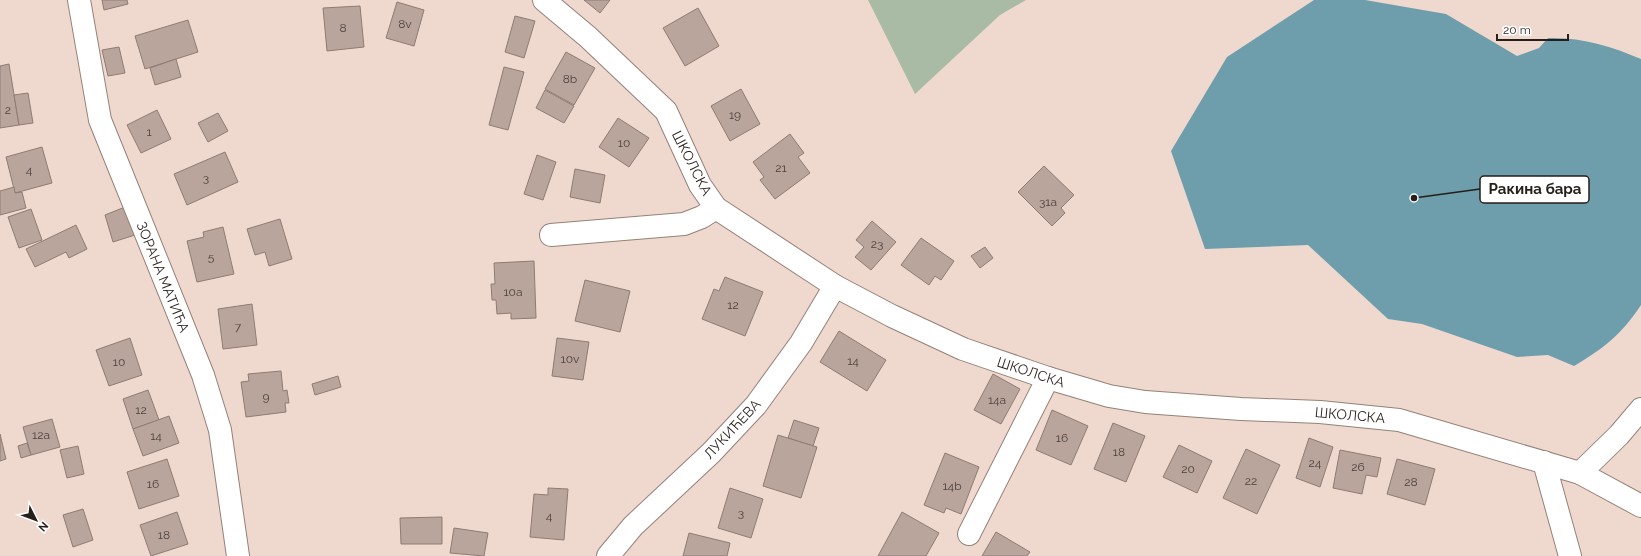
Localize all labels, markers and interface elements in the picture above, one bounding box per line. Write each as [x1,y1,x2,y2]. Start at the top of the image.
scale bar [1497,16,1568,42]
house number: 8v [398,17,412,31]
house number: 8 [339,21,347,35]
text: 20 m [1503,23,1531,37]
house number: 8b [563,72,577,86]
house number: 2 [5,103,11,117]
house number: 19 [729,108,741,122]
house number: 1 [146,125,152,139]
street label: ШКОЛСКА [669,128,715,198]
house number: 10 [618,136,630,150]
house number: 21 [775,161,787,175]
house number: 4 [26,163,33,177]
house number: 3 [203,171,209,185]
callout: Ракина бара [1480,176,1589,203]
text: Ракина бара [1489,180,1582,198]
house number: 31a [1039,195,1057,209]
street label: ЗОРАНА МАТИЋА [133,219,193,335]
house number: 23 [871,237,883,251]
house number: 5 [208,250,215,264]
house number: 10a [503,285,523,299]
house number: 12 [727,298,739,312]
house number: 7 [235,320,242,334]
house number: 10v [561,352,580,366]
house number: 14 [847,354,859,368]
street label: ШКОЛСКА [995,354,1067,391]
house number: 10 [113,355,125,369]
house number: 9 [262,390,270,404]
house number: 14a [988,393,1006,407]
street label: ЛУКИЋЕВА [700,396,764,462]
house number: 12 [135,403,147,417]
street label: ШКОЛСКА [1314,404,1386,426]
house number: 12a [32,428,50,442]
house number: 14 [150,429,162,443]
house number: 16 [1056,431,1068,445]
house number: 18 [1113,445,1125,459]
house number: 24 [1309,456,1322,470]
house number: 26 [1351,460,1365,474]
house number: 20 [1181,462,1195,476]
house number: 22 [1245,474,1257,488]
house number: 28 [1404,475,1418,489]
house number: 16 [147,477,159,491]
house number: 14b [942,479,962,493]
north arrow [16,500,56,540]
house number: 3 [738,506,744,520]
house number: 4 [546,509,553,523]
text: N [35,519,51,534]
house number: 18 [158,528,170,542]

